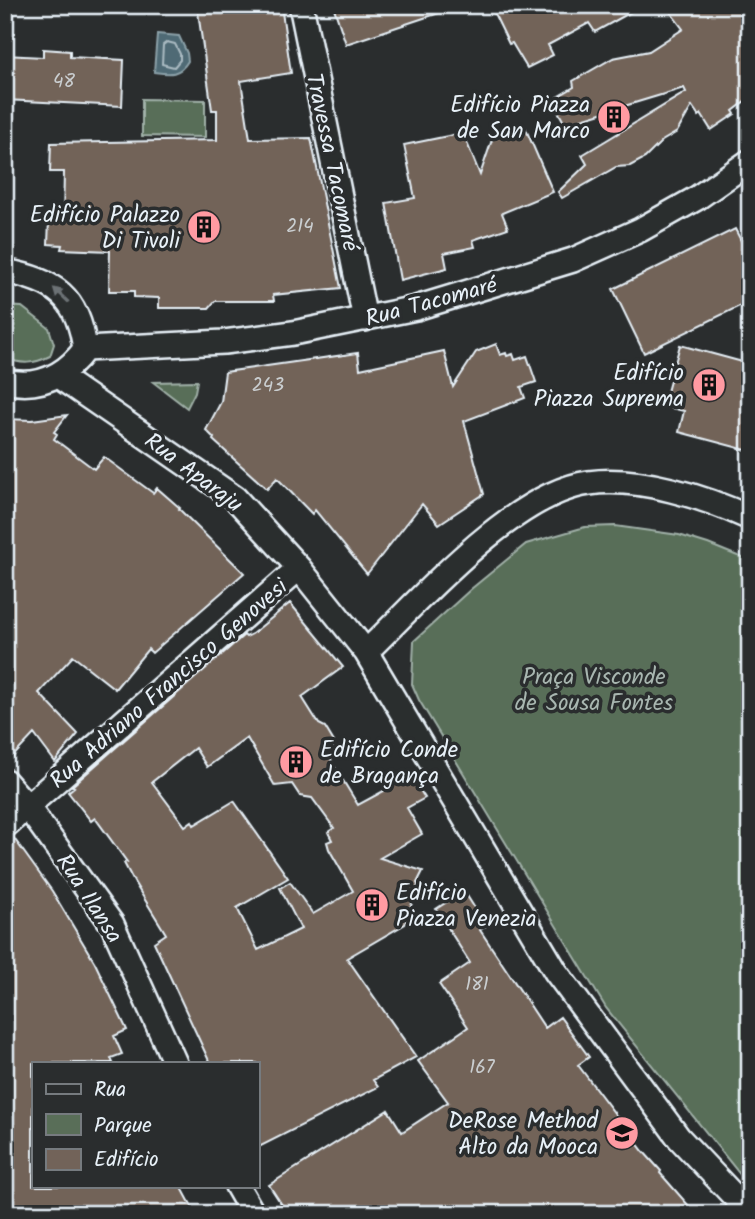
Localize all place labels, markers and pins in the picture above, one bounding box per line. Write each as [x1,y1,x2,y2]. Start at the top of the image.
place label: Edifício Piazza de San Marco [450,88,590,150]
building icon: Edifício Piazza de San Marco [595,98,633,136]
place label: Edifício Palazzo Di Tivoli [30,198,182,260]
building icon: Edifício Palazzo Di Tivoli [185,208,223,246]
place label: Edifício Piazza Suprema [534,356,684,418]
building icon: Edifício Piazza Suprema [690,366,728,404]
place label: Edifício Conde de Bragança [320,733,458,795]
building icon: Edifício Conde de Bragança [277,743,315,781]
place label: Edifício Piazza Venezia [396,876,537,938]
building icon: Edifício Piazza Venezia [353,886,391,924]
place label: DeRose Method Alto da Mooca [448,1104,599,1166]
school or university icon: DeRose Method Alto da Mooca [603,1114,641,1152]

